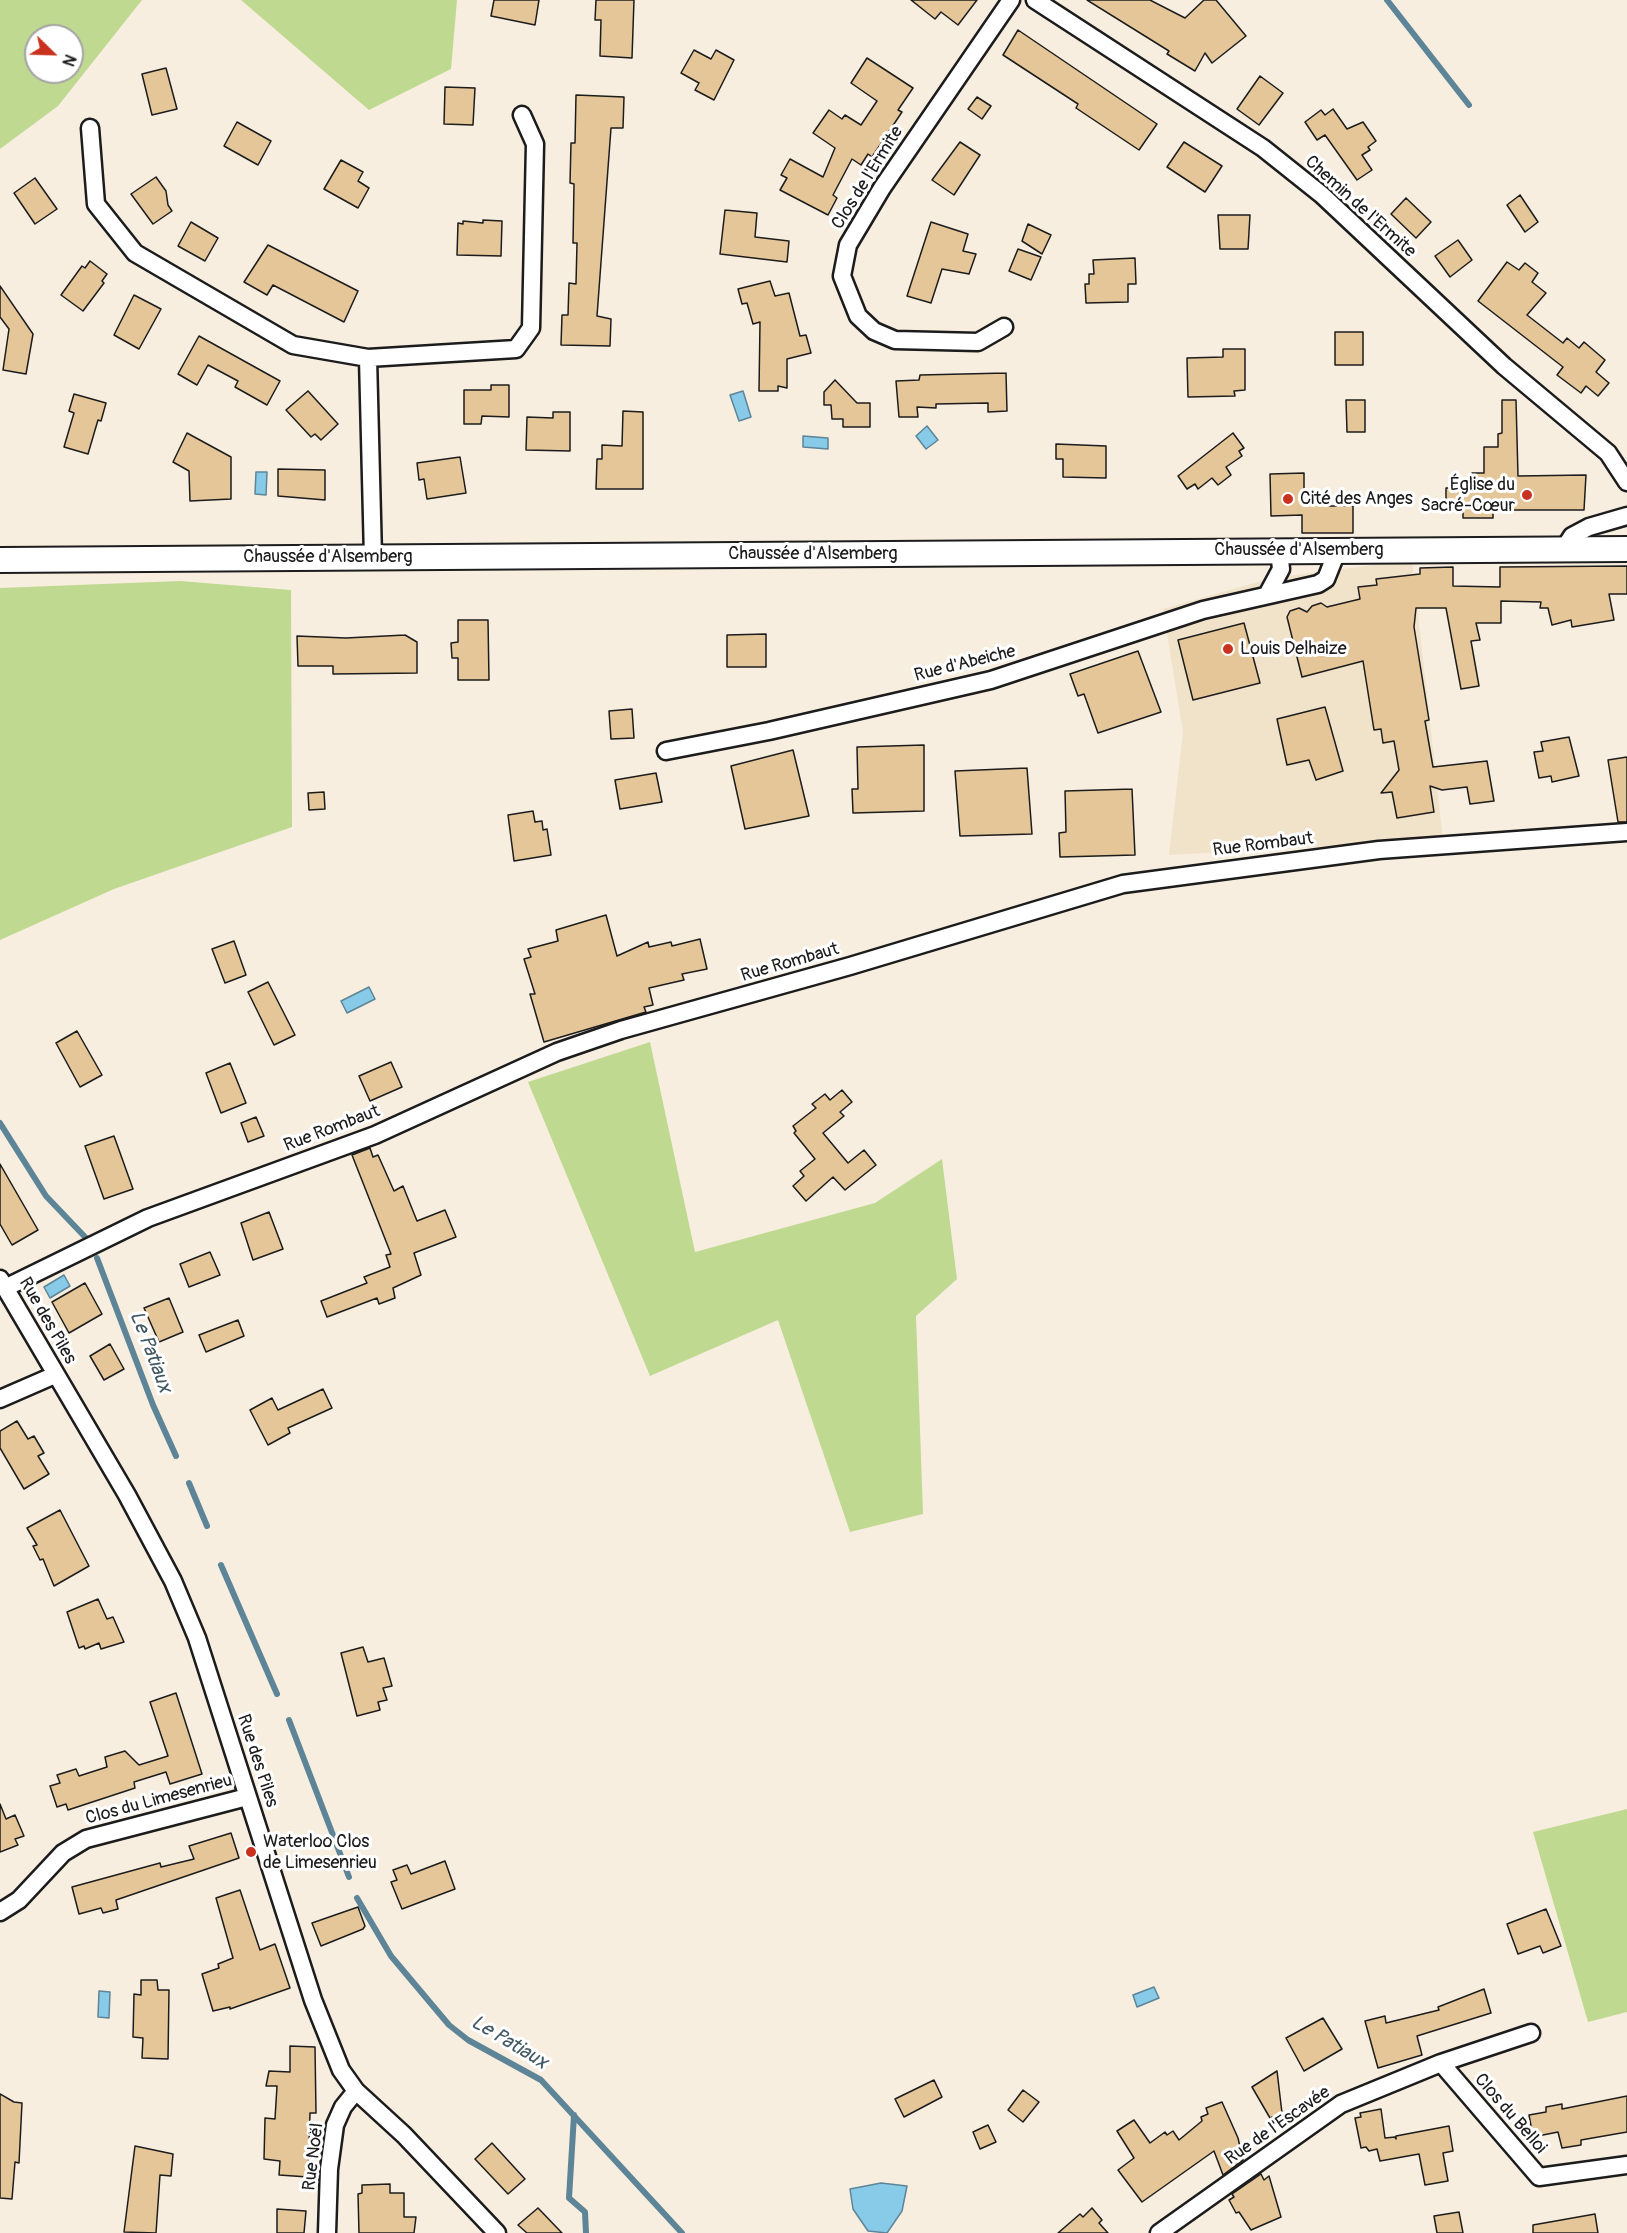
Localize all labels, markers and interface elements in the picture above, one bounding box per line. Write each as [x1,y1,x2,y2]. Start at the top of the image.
north arrow [24,24,84,84]
text: N [57,51,80,69]
street label: Clos de l'Ermite [828,122,908,234]
street label: Chemin de l'Ermite [1300,151,1420,263]
place label: Église du Sacré-Cœur [1420,474,1515,516]
place label: Cité des Anges [1300,488,1413,510]
marker: Église du Sacré-Cœur [1520,488,1534,502]
marker: Cité des Anges [1281,492,1295,506]
street label: Chaussée d'Alsemberg [1214,539,1384,561]
street label: Chaussée d'Alsemberg [728,543,898,565]
street label: Chaussée d'Alsemberg [243,546,413,568]
place label: Louis Delhaize [1240,638,1347,660]
street label: Rue d'Abeiche [912,641,1018,687]
marker: Louis Delhaize [1221,642,1235,656]
street label: Rue Rombaut [1212,828,1314,862]
street label: Rue Rombaut [739,939,841,987]
street label: Rue Rombaut [281,1101,383,1157]
street label: Rue des Piles [14,1274,80,1368]
water label: Le Patiaux [124,1308,176,1396]
street label: Rue des Piles [232,1712,282,1810]
street label: Clos du Limesenrieu [83,1770,235,1830]
place label: Waterloo Clos de Limesenrieu [263,1831,377,1874]
marker: Waterloo Clos de Limesenrieu [244,1845,258,1859]
water label: Le Patiaux [466,2011,552,2075]
street label: Clos du Belloi [1469,2069,1551,2159]
street label: Rue de l'Escavée [1221,2082,1335,2170]
street label: Rue Noël [299,2122,329,2192]

